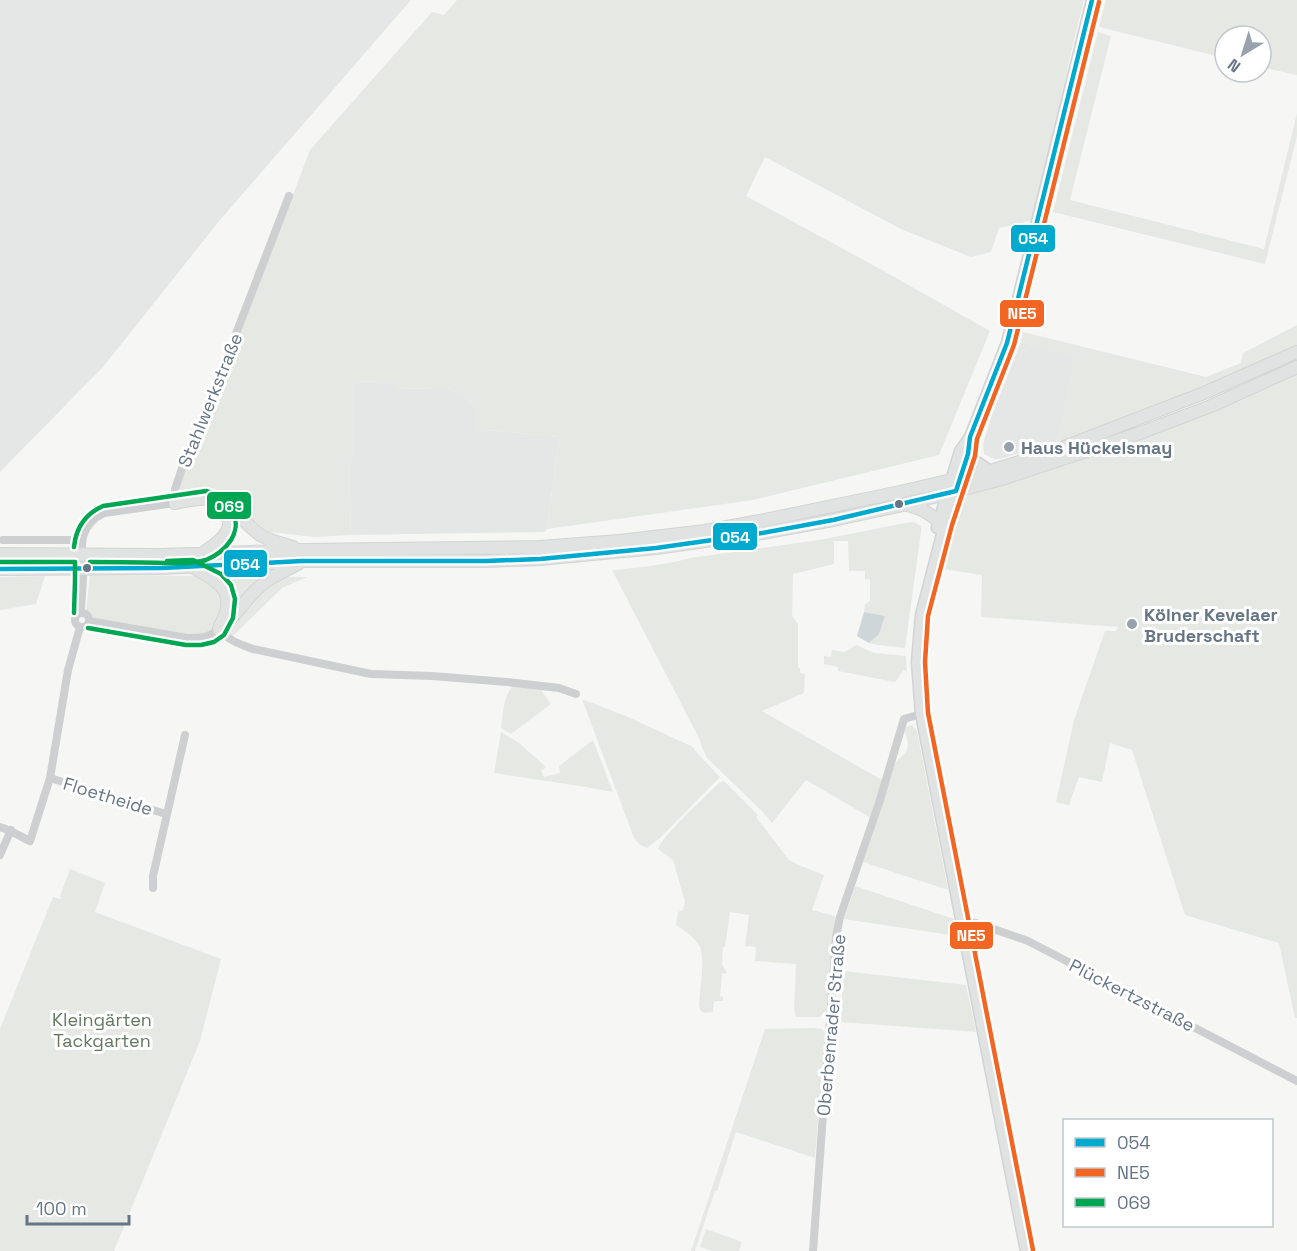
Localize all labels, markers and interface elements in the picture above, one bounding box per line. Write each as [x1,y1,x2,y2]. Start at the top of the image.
north arrow [1213,24,1273,84]
text: N [1223,54,1245,77]
line badge: 054 [1010,224,1056,253]
text: 054 [1018,228,1048,249]
line badge: NE5 [999,299,1045,328]
text: NE5 [1007,303,1037,324]
street label: Stahlwerkstraße [173,330,247,470]
place label: Haus Hückelsmay [1021,436,1172,459]
marker: Haus Hückelsmay [1002,440,1016,454]
line badge: 069 [206,491,252,520]
text: 069 [214,496,244,517]
unlabelled marker [893,498,905,510]
line badge: 054 [712,522,758,551]
text: 054 [720,527,750,548]
line badge: 054 [223,549,268,578]
text: 054 [230,554,260,575]
unlabelled marker [81,562,93,574]
place label: Kölner Kevelaer Bruderschaft [1144,603,1278,647]
marker: Kölner Kevelaer Bruderschaft [1125,617,1139,631]
street label: Floetheide [61,772,155,820]
line badge: NE5 [949,921,994,950]
text: NE5 [956,925,986,946]
street label: Oberbenrader Straße [812,933,850,1117]
street label: Plückertzstraße [1065,954,1199,1036]
park label: Kleingärten Tackgarten [52,1008,152,1052]
legend [1063,1119,1273,1227]
text: 054 [1117,1131,1151,1154]
text: NE5 [1117,1161,1150,1184]
scale bar [27,1188,129,1226]
text: 069 [1117,1191,1151,1214]
text: 100 m [36,1197,87,1220]

